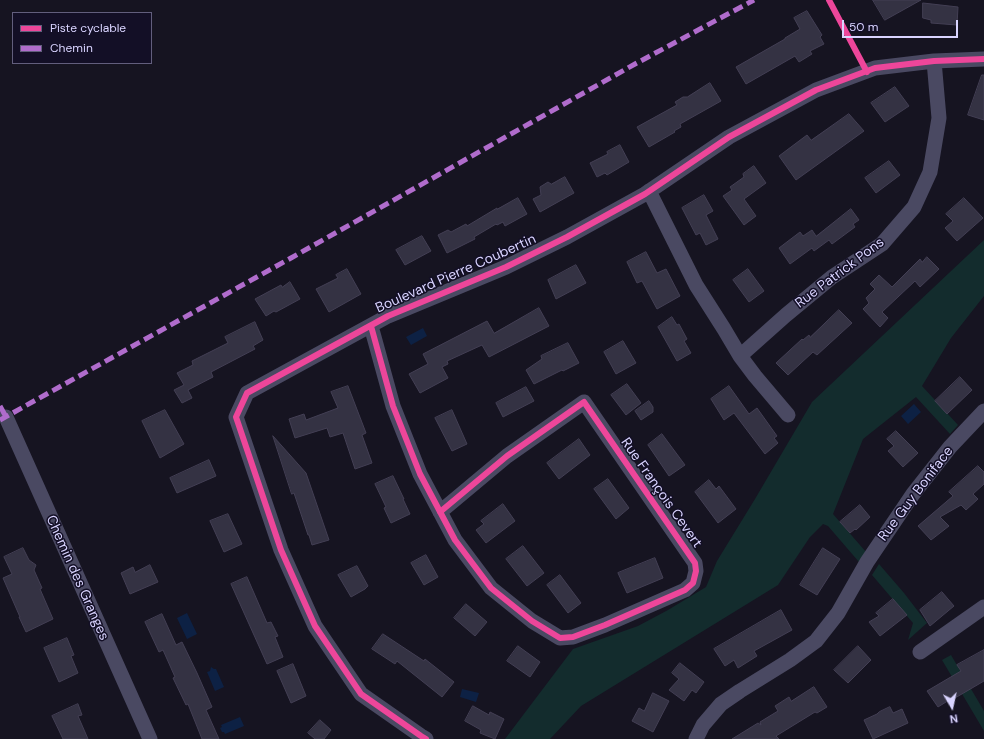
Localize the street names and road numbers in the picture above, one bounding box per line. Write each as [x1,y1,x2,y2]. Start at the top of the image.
street label: Boulevard Pierre Coubertin [373,231,539,317]
street label: Rue Patrick Pons [792,234,888,312]
street label: Rue François Cevert [617,435,705,551]
street label: Rue Guy Boniface [875,443,957,545]
street label: Chemin des Granges [42,513,112,643]

